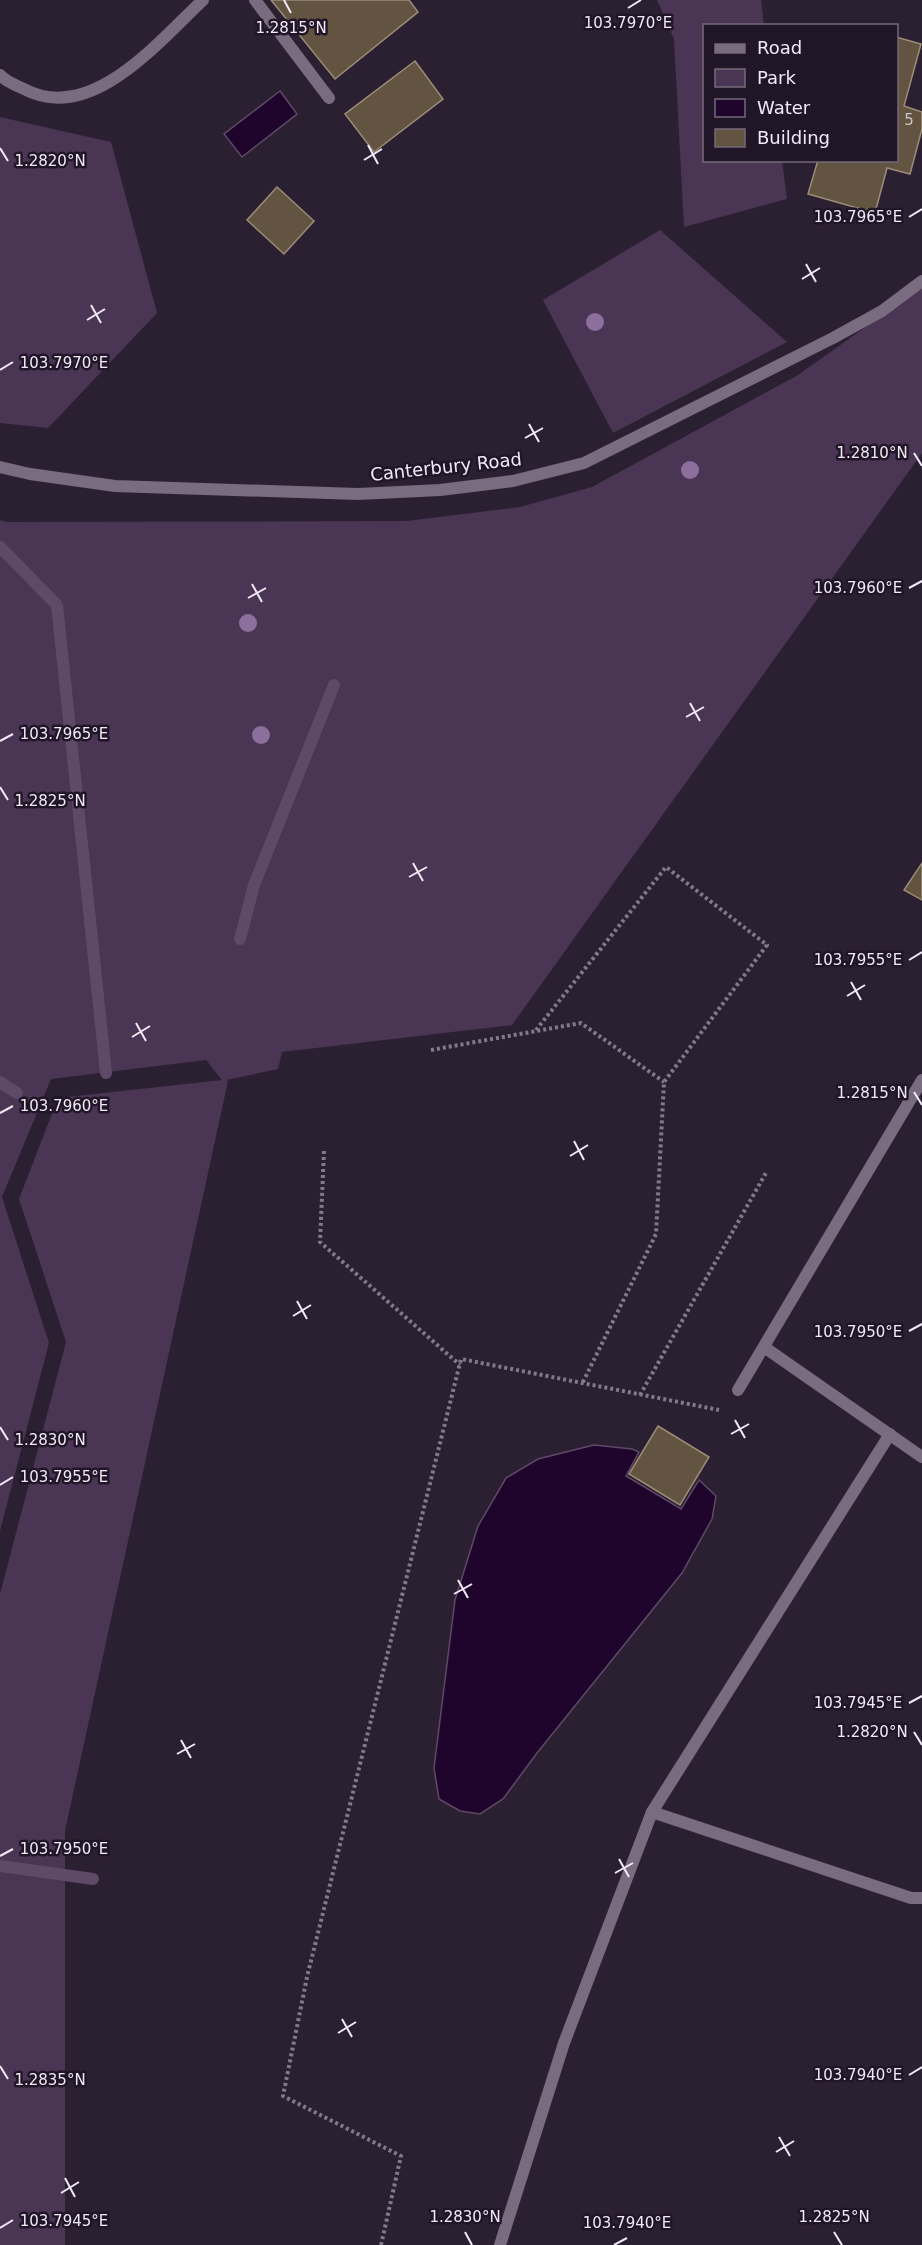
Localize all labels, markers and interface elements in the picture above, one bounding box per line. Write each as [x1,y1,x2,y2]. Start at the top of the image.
text: 103.7970°E [584,14,672,32]
text: 1.2815°N [255,19,327,37]
legend [703,24,898,162]
text: Road [757,37,802,58]
text: Park [757,67,796,88]
text: Water [757,97,811,118]
house number: 5 [904,111,914,129]
text: Building [757,127,830,148]
text: 1.2820°N [14,152,86,170]
text: 103.7965°E [814,208,902,226]
text: 103.7970°E [20,354,108,372]
text: 1.2810°N [836,444,908,462]
street label: Canterbury Road [369,448,523,485]
text: 103.7960°E [814,579,902,597]
text: 103.7965°E [20,725,108,743]
text: 1.2825°N [14,792,86,810]
text: 103.7955°E [814,951,902,969]
text: 1.2815°N [836,1084,908,1102]
text: 103.7960°E [20,1097,108,1115]
text: 103.7950°E [814,1323,902,1341]
text: 1.2830°N [14,1431,86,1449]
text: 103.7955°E [20,1468,108,1486]
text: 103.7945°E [814,1694,902,1712]
text: 1.2820°N [836,1723,908,1741]
text: 103.7950°E [20,1840,108,1858]
text: 103.7940°E [814,2066,902,2084]
text: 1.2835°N [14,2071,86,2089]
text: 1.2830°N [429,2208,501,2226]
text: 1.2825°N [798,2208,870,2226]
text: 103.7945°E [20,2212,108,2230]
text: 103.7940°E [583,2214,671,2232]

